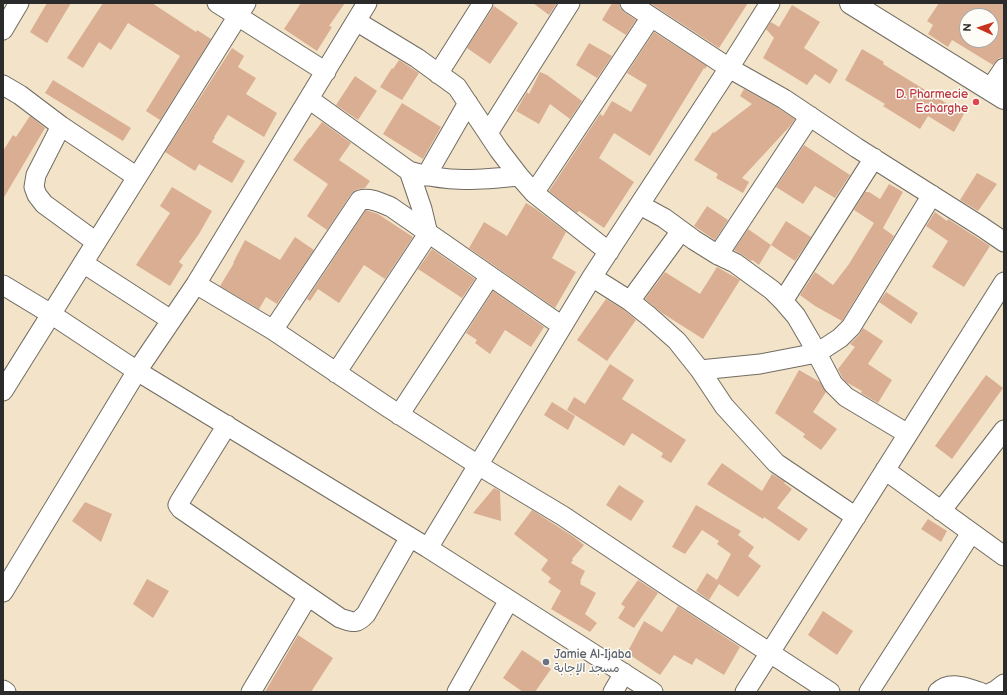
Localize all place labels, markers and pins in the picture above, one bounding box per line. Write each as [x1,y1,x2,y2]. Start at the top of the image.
place label: D. Pharmecie Echarghe [896,88,968,116]
marker: D. Pharmecie Echarghe [971,97,981,107]
place label: Jamie Al-Ijaba مسجد الإجابة [554,648,631,676]
marker: Jamie Al-Ijaba مسجد الإجابة [541,657,551,667]

